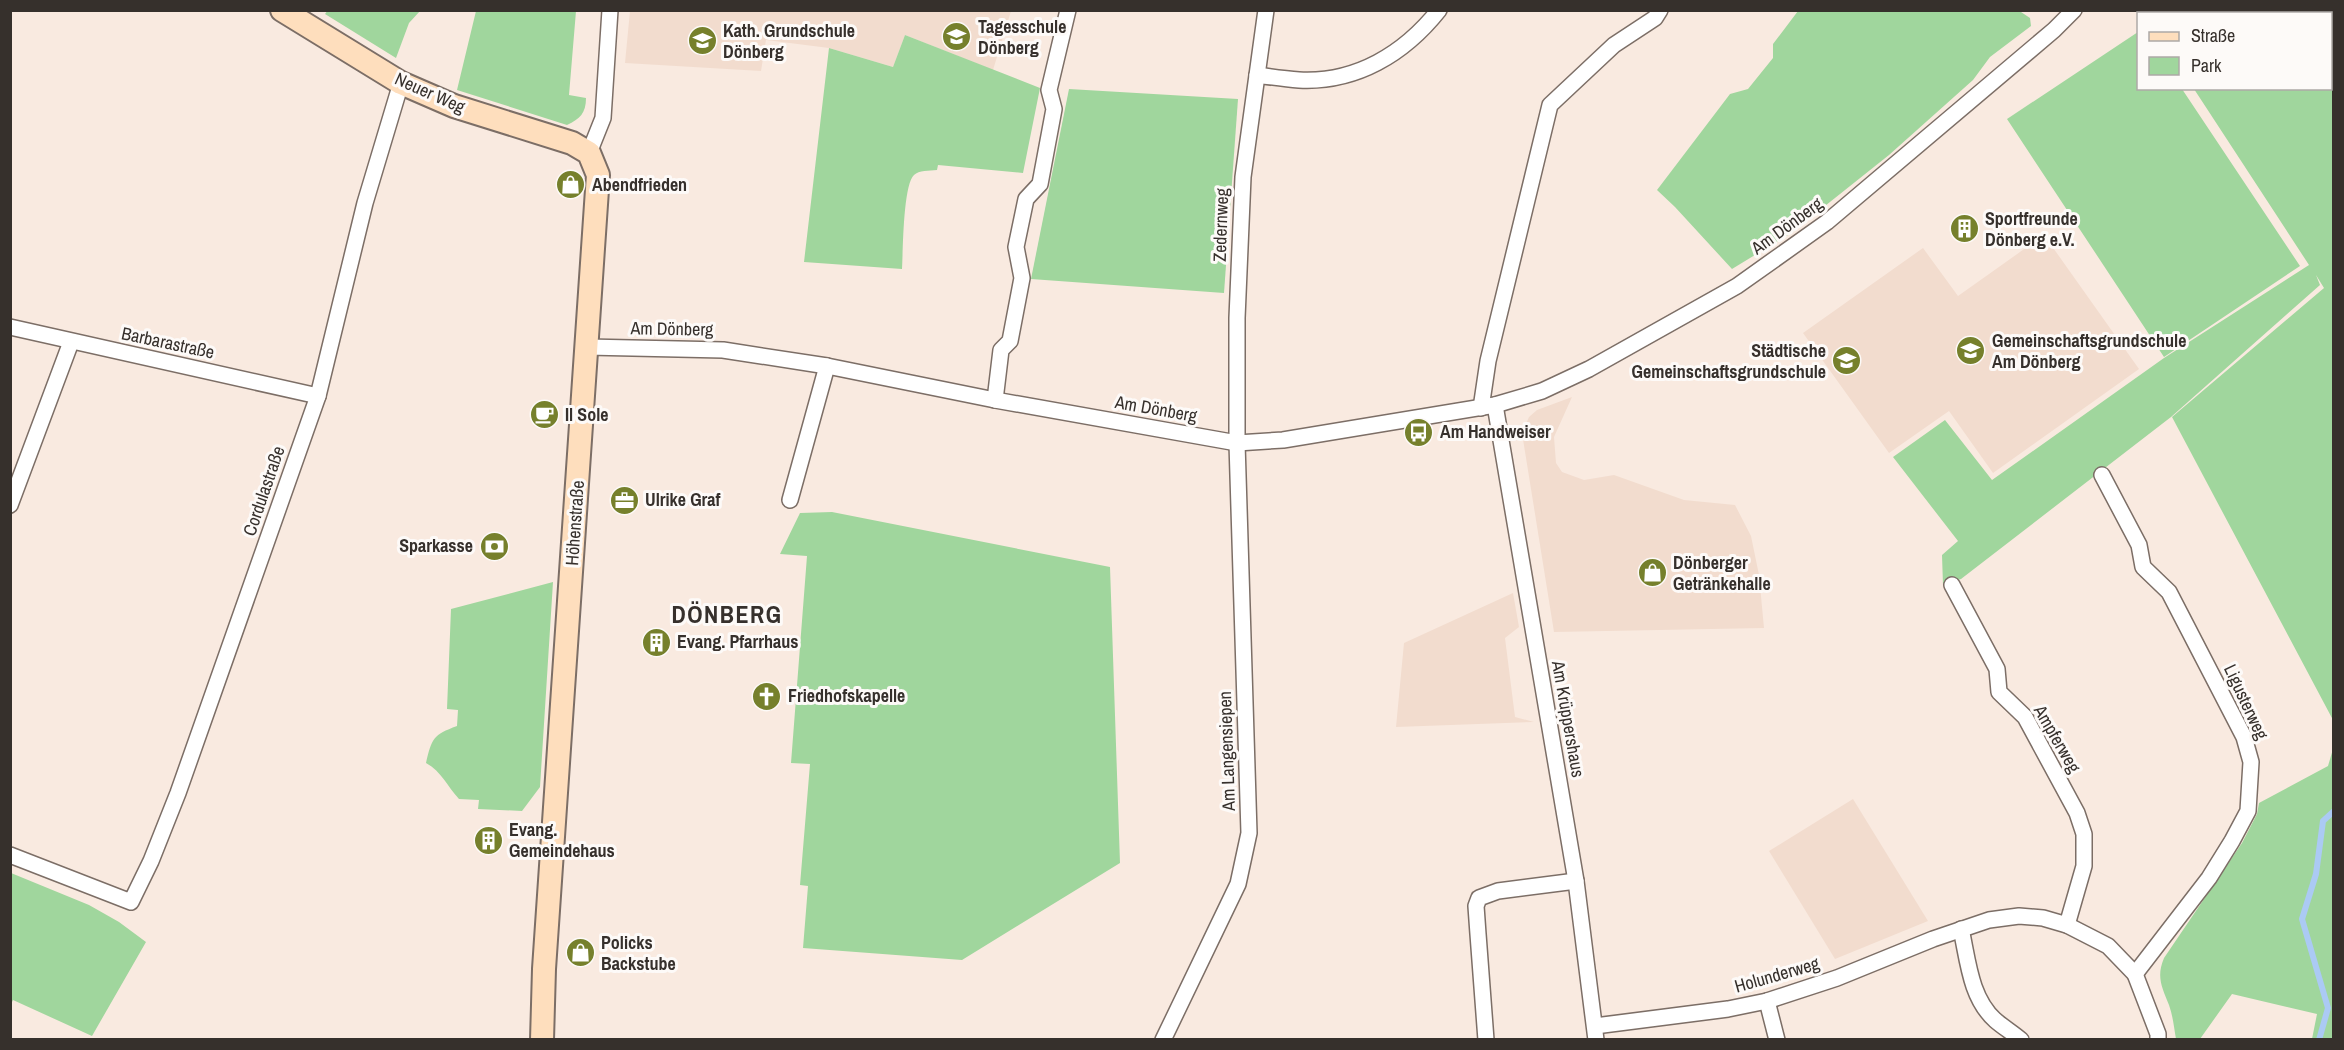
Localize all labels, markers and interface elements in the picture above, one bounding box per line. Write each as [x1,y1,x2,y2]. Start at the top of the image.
legend [2137,12,2332,90]
place label: Tagesschule Dönberg [978,14,1066,60]
place label: Kath. Grundschule Dönberg [723,18,855,64]
school or university icon: Tagesschule Dönberg [941,21,973,53]
text: Straße [2191,23,2235,48]
school or university icon: Kath. Grundschule Dönberg [686,25,718,57]
text: Park [2191,53,2222,78]
street label: Neuer Weg [391,66,470,119]
shop icon: Abendfrieden [555,169,587,201]
place label: Abendfrieden [592,172,687,197]
street label: Zedernweg [1207,187,1234,262]
street label: Am Dönberg [1745,191,1828,261]
place label: Sportfreunde Dönberg e.V. [1985,206,2078,252]
building icon: Sportfreunde Dönberg e.V. [1948,213,1980,245]
street label: Am Dönberg [629,315,714,342]
street label: Barbarastraße [119,320,217,365]
place label: Gemeinschaftsgrundschule Am Dönberg [1992,328,2186,374]
school or university icon: Gemeinschaftsgrundschule Am Dönberg [1955,335,1987,367]
place label: Städtische Gemeinschaftsgrundschule [1632,338,1826,384]
school or university icon: Städtische Gemeinschaftsgrundschule [1831,345,1863,377]
street label: Am Dönberg [1112,389,1200,428]
cafe icon: Il Sole [528,399,560,431]
place label: Il Sole [565,402,609,427]
bus stop icon: Am Handweiser [1403,416,1435,448]
place label: Am Handweiser [1440,419,1551,444]
street label: Cordulastraße [236,443,291,539]
street label: Höhenstraße [559,480,590,566]
office icon: Ulrike Graf [608,484,640,516]
place label: Ulrike Graf [645,487,721,512]
bank icon: Sparkasse [478,530,510,562]
place label: Sparkasse [399,533,473,558]
place label: Dönberger Getränkehalle [1673,550,1771,596]
shop icon: Dönberger Getränkehalle [1636,557,1668,589]
district label: DÖNBERG [671,598,783,630]
building icon: Evang. Pfarrhaus [640,626,672,658]
place label: Evang. Pfarrhaus [677,629,798,654]
street label: Am Krüppershaus [1546,658,1591,779]
street label: Ligusterweg [2218,660,2275,744]
church icon: Friedhofskapelle [751,680,783,712]
place label: Friedhofskapelle [788,683,905,708]
street label: Am Langensiepen [1212,691,1241,812]
street label: Ampferweg [2027,699,2087,778]
place label: Evang. Gemeindehaus [509,817,615,863]
building icon: Evang. Gemeindehaus [472,824,504,856]
place label: Policks Backstube [601,930,676,976]
shop icon: Policks Backstube [564,937,596,969]
street label: Holunderweg [1732,950,1823,999]

